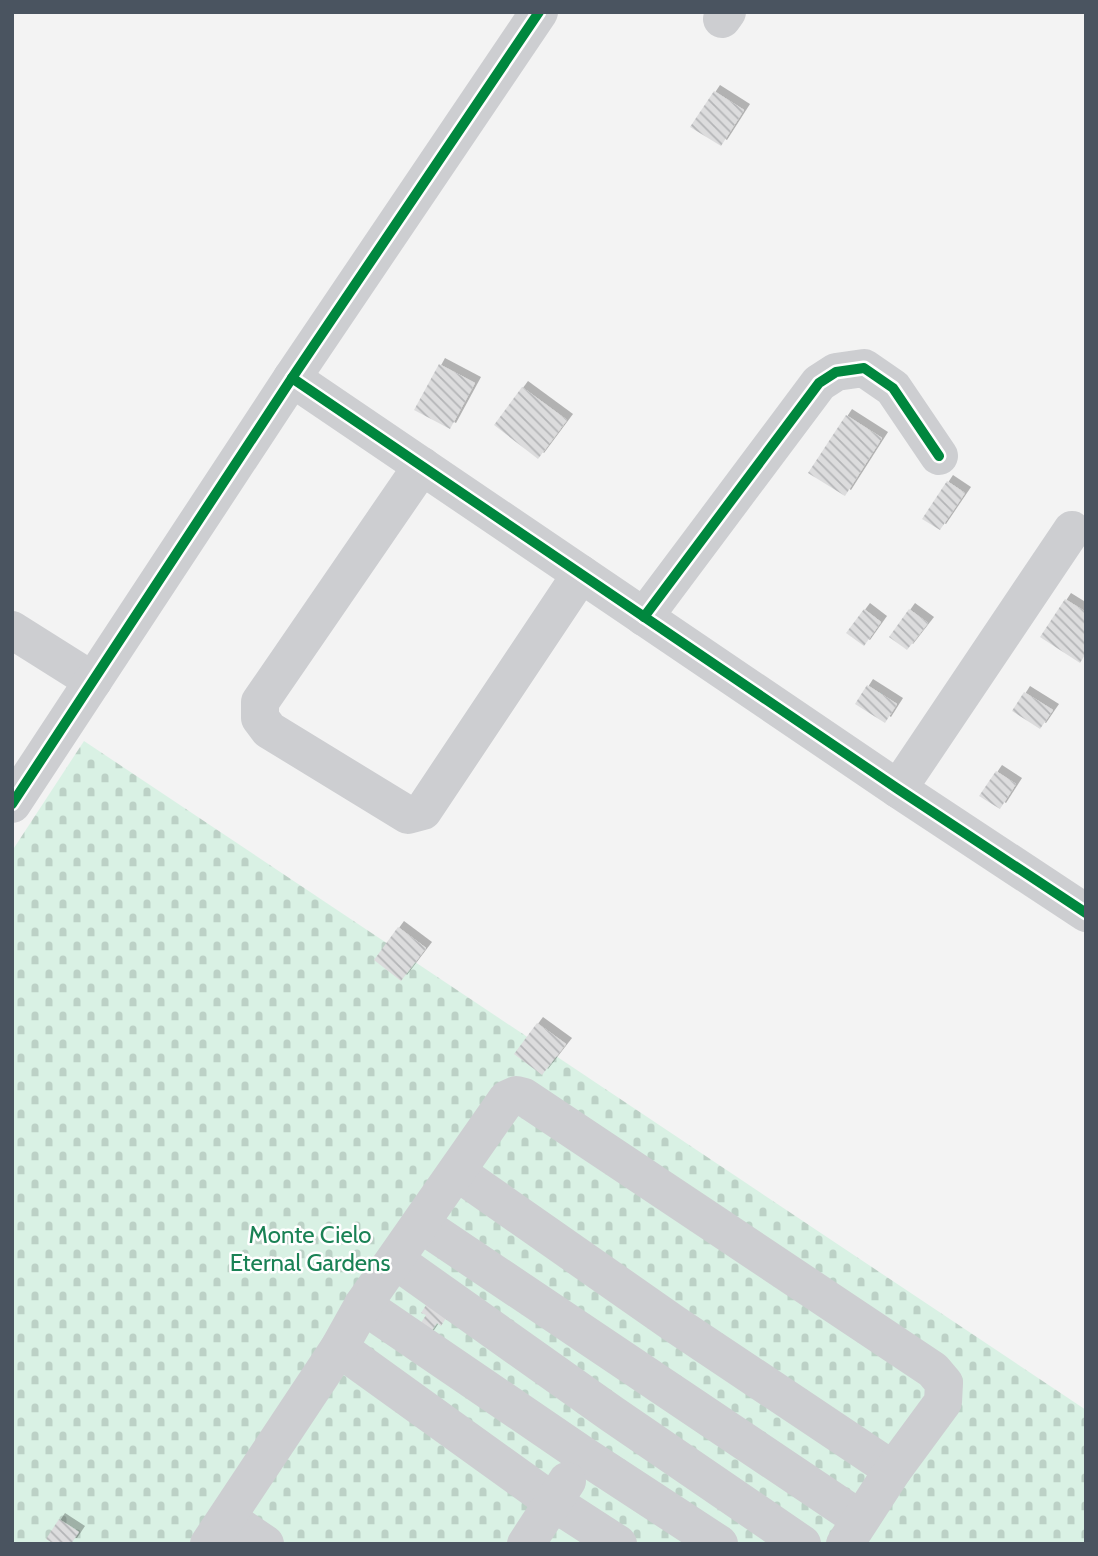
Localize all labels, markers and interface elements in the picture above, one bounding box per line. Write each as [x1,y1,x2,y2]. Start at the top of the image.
park label: Monte Cielo Eternal Gardens [230,1220,390,1277]

